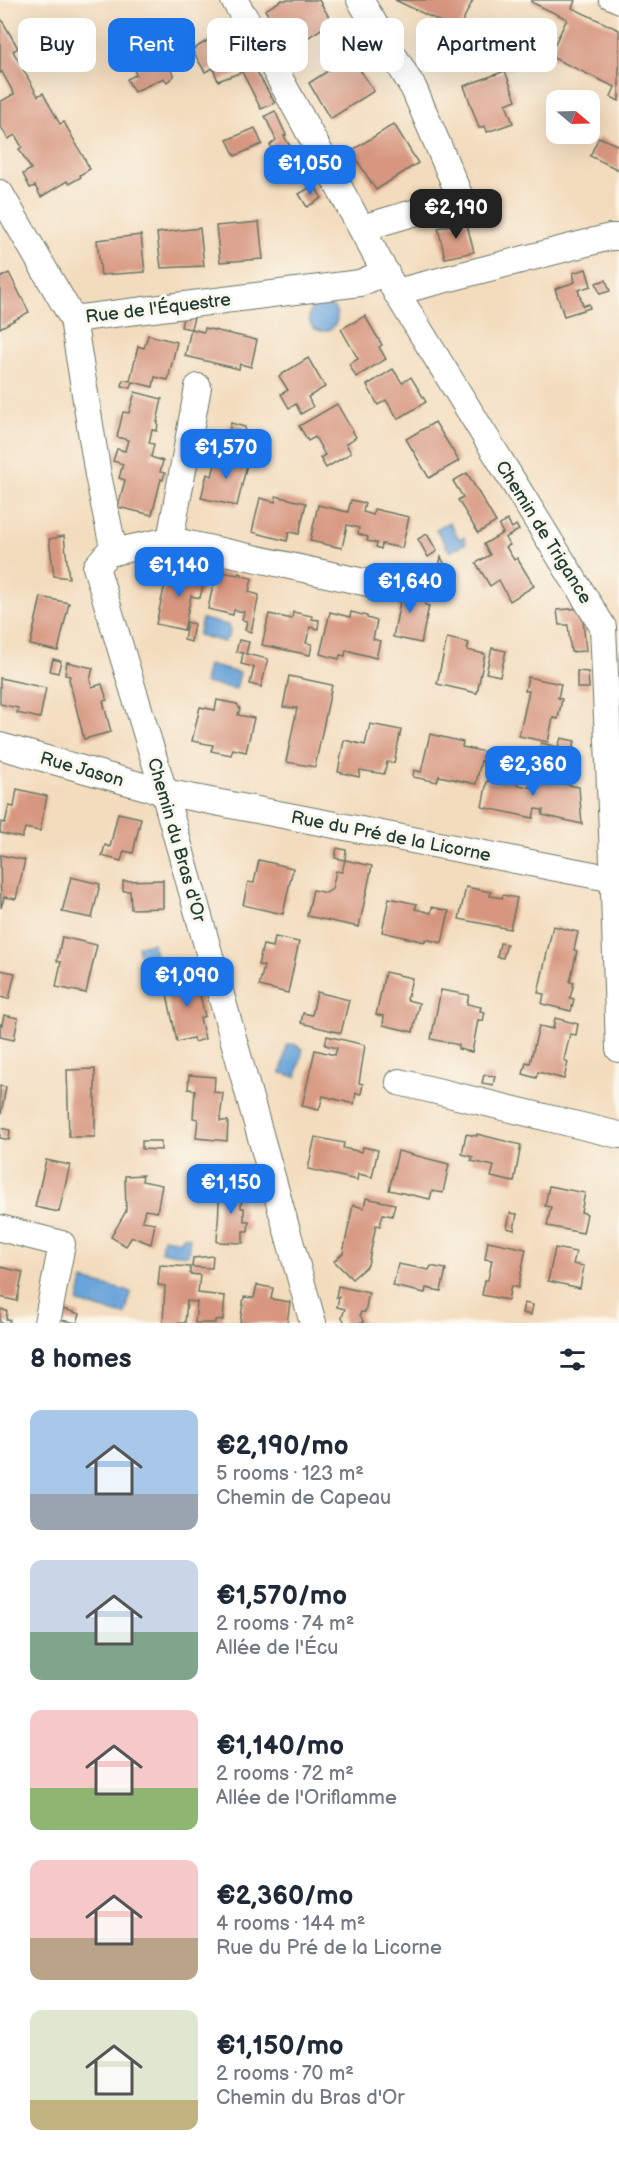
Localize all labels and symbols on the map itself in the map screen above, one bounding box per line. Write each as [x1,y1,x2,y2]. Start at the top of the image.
north arrow [546,90,600,144]
pin: €1,050 [261,145,359,196]
pin: €2,190 [407,189,505,240]
street label: Rue de l'Équestre [84,287,232,328]
pin: €1,570 [177,429,275,480]
street label: Chemin de Trigance [491,457,596,608]
pin: €1,140 [130,547,228,598]
pin: €1,640 [361,563,459,614]
pin: €2,360 [484,746,582,797]
street label: Rue Jason [38,748,126,791]
street label: Chemin du Bras d'Or [143,756,210,925]
street label: Rue du Pré de la Licorne [289,807,493,866]
pin: €1,090 [138,957,236,1008]
pin: €1,150 [182,1164,280,1215]

